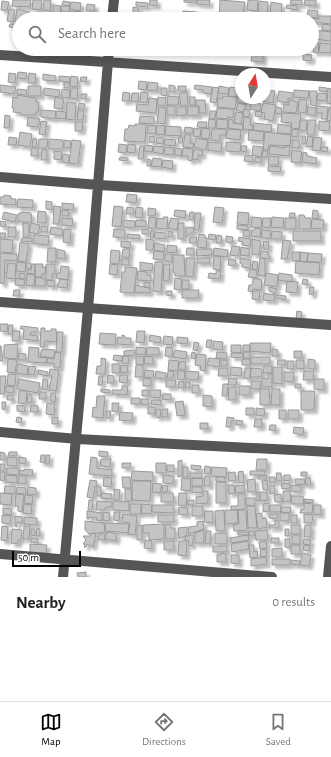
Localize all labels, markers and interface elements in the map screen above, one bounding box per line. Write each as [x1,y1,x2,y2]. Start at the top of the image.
search box [12,12,319,56]
icon: search [26,23,48,45]
text: Search here [58,26,126,41]
north arrow [235,68,271,104]
scale bar [12,549,81,568]
text: 50 m [18,552,39,563]
text: Nearby [16,594,66,611]
text: 0 results [272,596,315,609]
tab: Map [40,711,62,748]
tab: Directions [142,711,186,748]
tab: Saved [266,711,291,748]

